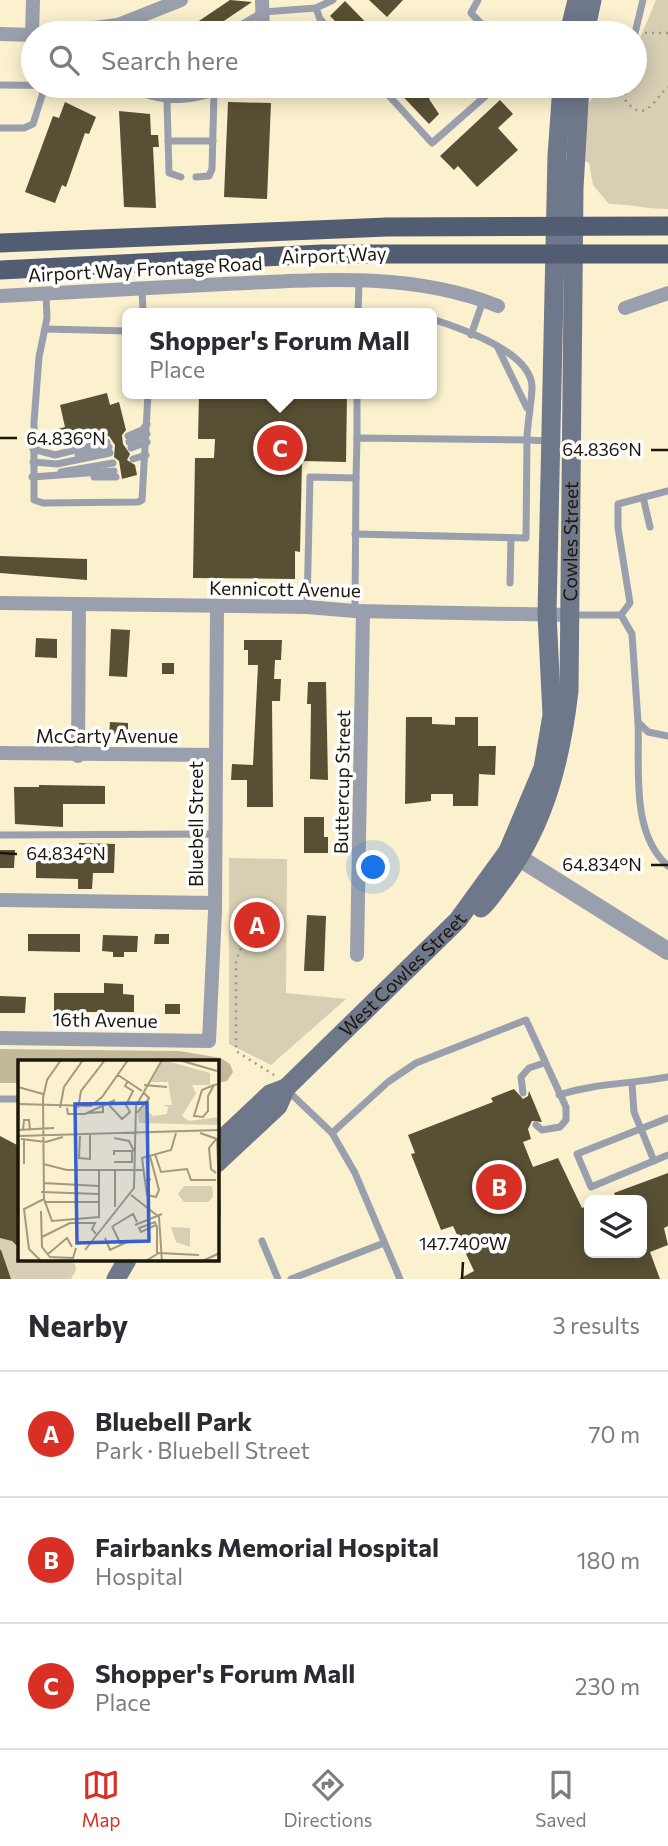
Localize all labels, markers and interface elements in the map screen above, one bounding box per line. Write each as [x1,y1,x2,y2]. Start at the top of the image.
search box [21,21,647,98]
icon: search [45,41,83,79]
text: Search here [101,44,239,75]
street label: Airport Way [281,241,387,268]
street label: Airport Way Frontage Road [27,251,263,286]
popup [122,308,437,399]
text: Shopper's Forum Mall [149,324,410,355]
text: Place [149,355,205,383]
pin: C [257,422,303,474]
text: 64.836°N [26,427,106,449]
text: 64.836°N [562,438,642,460]
street label: Cowles Street [558,481,582,602]
street label: Kennicott Avenue [209,576,361,601]
street label: Buttercup Street [329,710,354,854]
street label: McCarty Avenue [36,724,178,747]
street label: Bluebell Street [184,761,207,887]
text: 64.834°N [26,842,106,864]
your location [356,850,390,884]
text: 64.834°N [562,853,642,875]
pin: A [234,899,280,951]
street label: West Cowles Street [334,908,471,1041]
street label: 16th Avenue [52,1007,158,1032]
inset map [18,1060,219,1262]
pin: B [476,1161,522,1213]
map controls [584,1195,647,1258]
button: layers [584,1195,647,1258]
text: 147.740°W [419,1232,507,1254]
text: Nearby [28,1306,128,1343]
text: 3 results [553,1311,640,1339]
text: Bluebell Park [95,1405,252,1436]
text: A [43,1420,59,1448]
text: 70 m [588,1420,640,1448]
text: Park · Bluebell Street [95,1436,310,1464]
text: Fairbanks Memorial Hospital [95,1531,439,1562]
text: B [43,1546,59,1574]
text: 180 m [577,1546,640,1574]
text: Hospital [95,1562,183,1590]
text: Shopper's Forum Mall [95,1657,355,1688]
text: C [43,1672,59,1700]
text: 230 m [575,1672,640,1700]
text: Place [95,1688,151,1716]
tab: Map [81,1766,121,1831]
tab: Directions [283,1766,373,1831]
tab: Saved [535,1766,587,1831]

